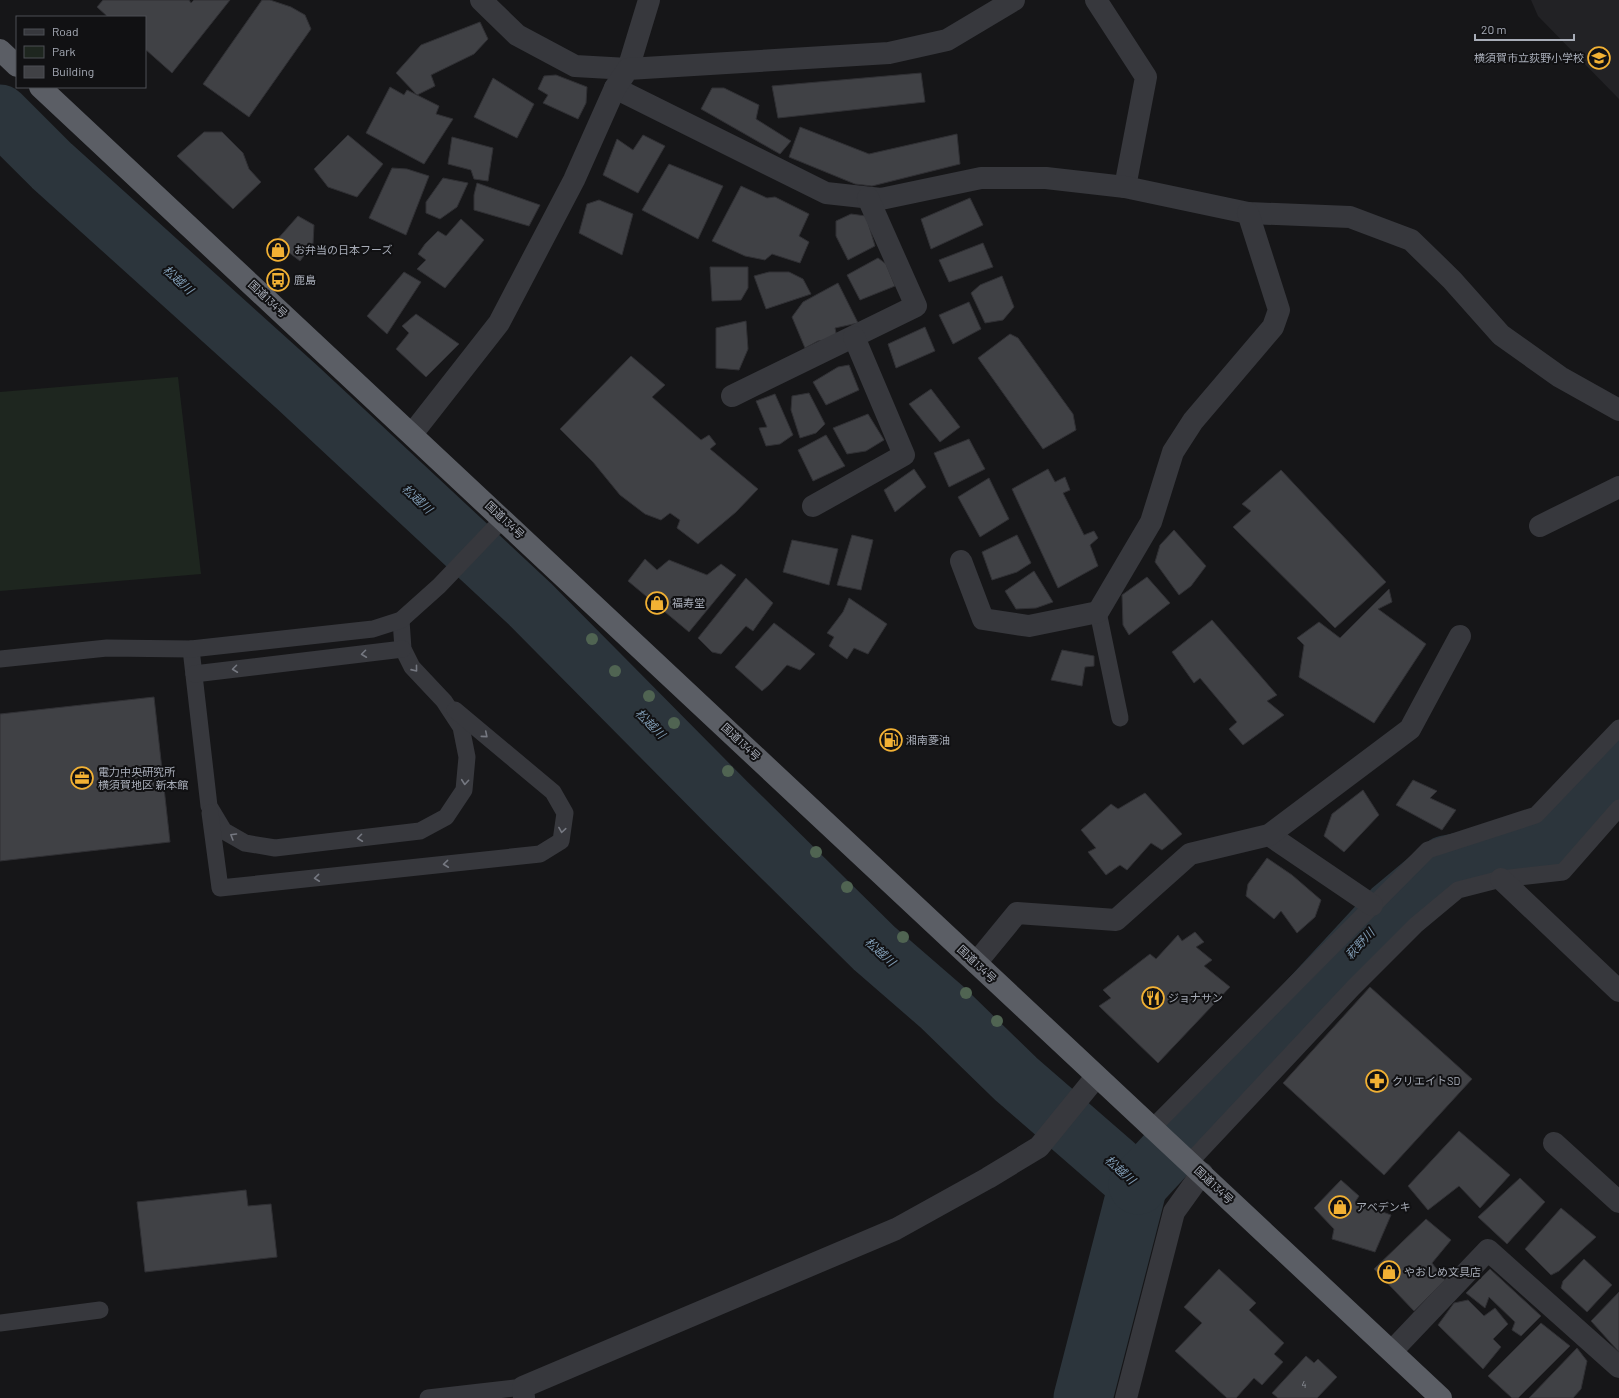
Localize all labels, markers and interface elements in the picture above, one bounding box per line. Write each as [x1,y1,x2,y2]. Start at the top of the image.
legend [16,16,146,88]
scale bar [1475,16,1574,42]
text: 20 m [1481,22,1507,36]
text: Road [52,24,79,38]
text: Park [52,44,76,58]
school or university icon: 横須賀市立荻野小学校 [1586,45,1612,71]
place label: 横須賀市立荻野小学校 [1474,51,1584,64]
text: Building [52,64,94,78]
shop icon: お弁当の日本フーズ [265,237,291,263]
place label: お弁当の日本フーズ [294,243,392,256]
water label: 松越川 [161,262,198,298]
bus stop icon: 鹿島 [265,267,291,293]
place label: 鹿島 [294,273,316,286]
street label: 国道134号 [246,277,291,320]
water label: 松越川 [400,481,437,517]
street label: 国道134号 [483,498,528,541]
shop icon: 福寿堂 [644,590,670,616]
place label: 福寿堂 [672,596,705,609]
one-way arrow [361,649,367,658]
one-way arrow [232,664,238,673]
one-way arrow [410,665,417,672]
water label: 松越川 [633,706,670,742]
street label: 国道134号 [719,720,764,763]
fuel station icon: 湘南菱油 [878,727,904,753]
one-way arrow [480,731,487,738]
place label: 湘南菱油 [906,733,950,746]
office icon: 電力中央研究所 横須賀地区 新本館 [69,765,95,791]
place label: 電力中央研究所 横須賀地区 新本館 [98,765,188,791]
one-way arrow [460,779,469,785]
one-way arrow [558,827,567,833]
one-way arrow [230,833,237,841]
one-way arrow [357,833,363,842]
one-way arrow [443,859,449,868]
one-way arrow [314,873,320,882]
water label: 萩野川 [1342,924,1378,961]
water label: 松越川 [863,934,900,970]
street label: 国道134号 [955,942,1000,985]
restaurant icon: ジョナサン [1140,985,1166,1011]
place label: ジョナサン [1168,991,1223,1004]
pharmacy icon: クリエイトSD [1364,1068,1390,1094]
place label: クリエイトSD [1392,1074,1460,1087]
water label: 松越川 [1103,1152,1140,1188]
street label: 国道134号 [1192,1163,1237,1206]
shop icon: アベデンキ [1327,1194,1353,1220]
place label: アベデンキ [1356,1200,1411,1213]
shop icon: やおしめ文具店 [1376,1259,1402,1285]
place label: やおしめ文具店 [1404,1265,1481,1278]
house number: 4 [1302,1379,1307,1390]

